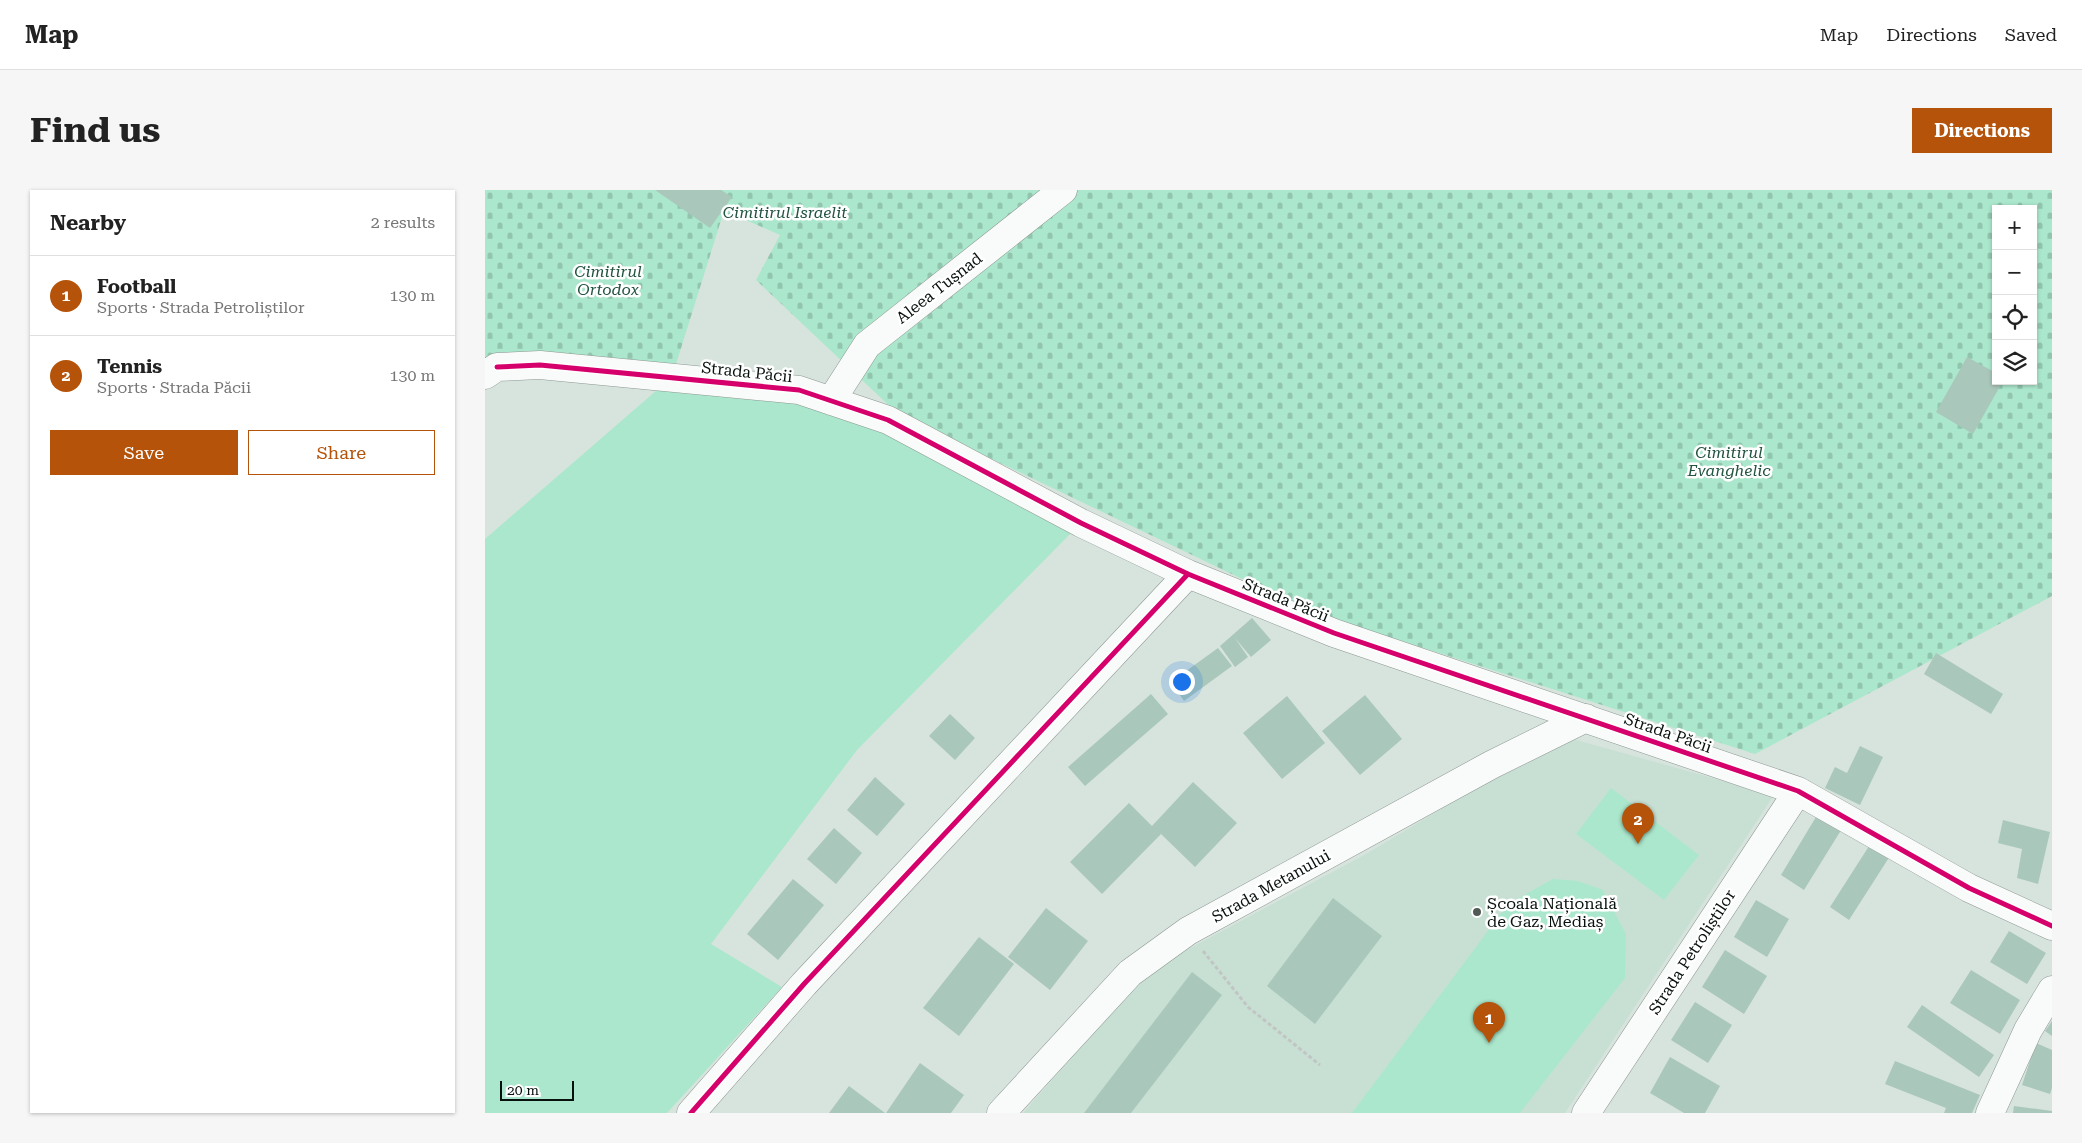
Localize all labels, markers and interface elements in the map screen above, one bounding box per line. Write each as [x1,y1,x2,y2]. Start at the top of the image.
text: Map [25,21,79,49]
text: Map [1820,24,1858,45]
text: Directions [1886,24,1977,45]
text: Saved [2005,24,2057,45]
button: Directions [1912,108,2052,153]
text: Find us [30,110,160,151]
park label: Cimitirul Israelit [723,203,847,222]
map controls [1992,205,2037,385]
button: + [1992,205,2037,250]
text: Nearby [50,211,126,235]
text: 2 results [371,213,435,232]
street label: Aleea Tușnad [892,249,986,328]
button: − [1992,250,2037,295]
park label: Cimitirul Ortodox [574,262,642,299]
text: Football [97,275,176,298]
text: 1 [62,286,70,305]
text: 130 m [389,286,435,305]
button: locate [1992,295,2037,340]
text: Sports · Strada Petroliștilor [97,298,305,317]
button: layers [1992,340,2037,385]
text: Tennis [97,355,162,378]
street label: Strada Păcii [701,358,793,386]
text: 2 [62,366,70,385]
text: 130 m [389,366,435,385]
text: Sports · Strada Păcii [97,378,251,397]
button: Save [50,430,238,475]
button: Share [248,430,435,475]
park label: Cimitirul Evanghelic [1686,443,1771,480]
street label: Strada Păcii [1240,574,1332,626]
your location [1169,669,1195,695]
street label: Strada Păcii [1622,709,1714,757]
pin: 2 [1622,803,1654,844]
street label: Strada Metanului [1209,846,1333,926]
street label: Strada Petroliștilor [1645,886,1740,1018]
place label: Școala Națională de Gaz, Mediaș [1487,894,1617,932]
marker: Școala Națională de Gaz, Mediaș [1471,906,1483,918]
pin: 1 [1473,1002,1505,1043]
scale bar [500,1078,574,1101]
text: 20 m [507,1082,539,1098]

